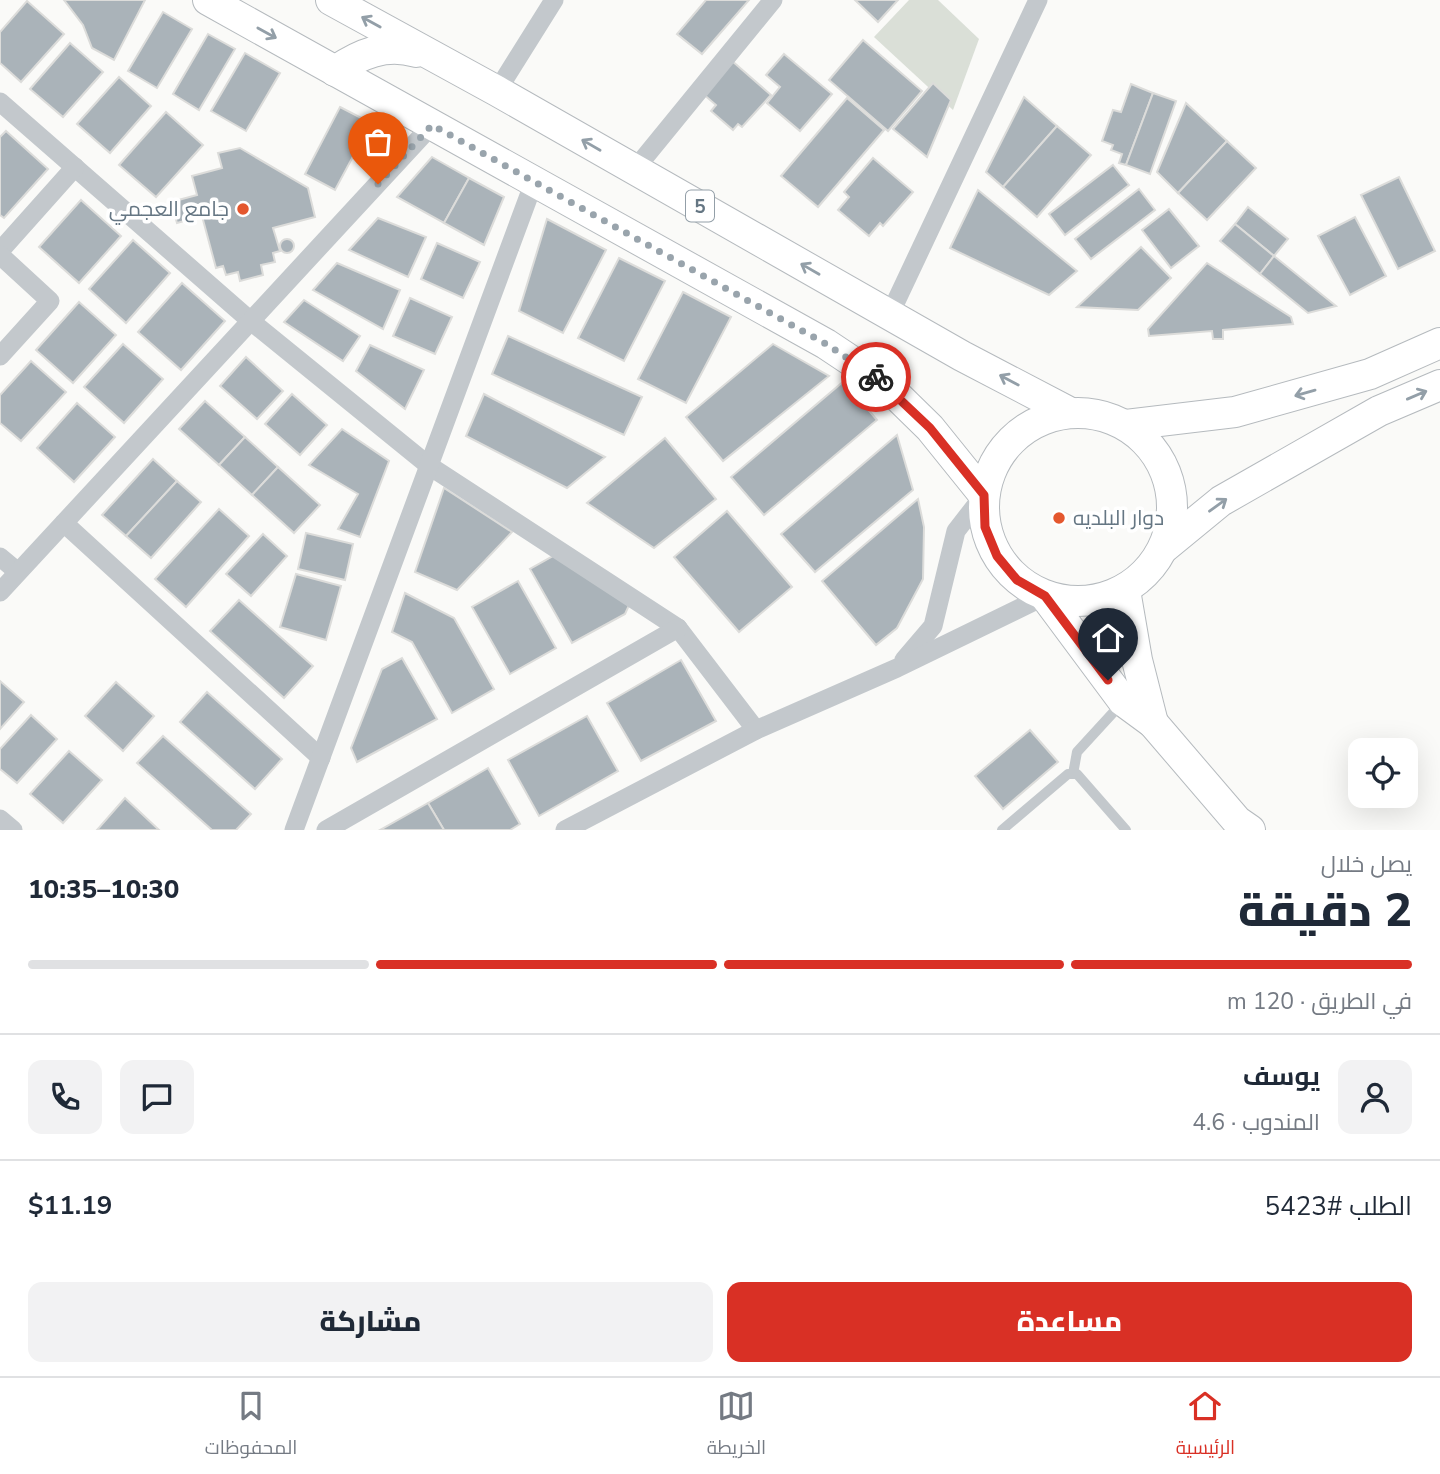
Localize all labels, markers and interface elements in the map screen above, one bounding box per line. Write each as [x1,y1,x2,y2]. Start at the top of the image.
one-way arrow [361,15,382,28]
one-way arrow [257,26,277,40]
pin [348,112,408,184]
icon: bag [359,123,397,161]
one-way arrow [582,138,602,152]
road number: 5 [686,190,714,222]
place label: جامع العجمي [109,195,229,225]
marker: جامع العجمي [235,201,251,217]
one-way arrow [801,262,821,276]
courier [841,342,911,412]
icon: bike [857,358,895,396]
one-way arrow [999,373,1020,387]
one-way arrow [1294,387,1316,400]
one-way arrow [1405,388,1427,401]
one-way arrow [1208,497,1227,512]
place label: دوار البلديه [1073,504,1164,532]
marker: دوار البلديه [1051,510,1067,526]
pin [1078,608,1138,680]
icon: home [1089,619,1127,657]
map controls [1348,738,1418,808]
button: locate [1348,738,1418,808]
text: يصل خلال [1321,849,1412,880]
text: 10:30–10:35 [28,872,179,907]
text: 2 دقيقة [1238,879,1412,942]
text: في الطريق · 120 m [1227,986,1412,1017]
text: يوسف [1243,1059,1320,1094]
button: phone [28,1060,102,1134]
button: chat [120,1060,194,1134]
button: person [1338,1060,1412,1134]
text: المندوب · 4.6 [1192,1107,1320,1138]
text: $11.19 [28,1188,112,1223]
text: الطلب #5423 [1264,1189,1412,1224]
button: مشاركة [28,1282,713,1362]
button: مساعدة [727,1282,1412,1362]
tab: المحفوظات [205,1387,297,1465]
tab: الخريطة [707,1387,766,1465]
tab: الرئيسية [1176,1387,1235,1465]

